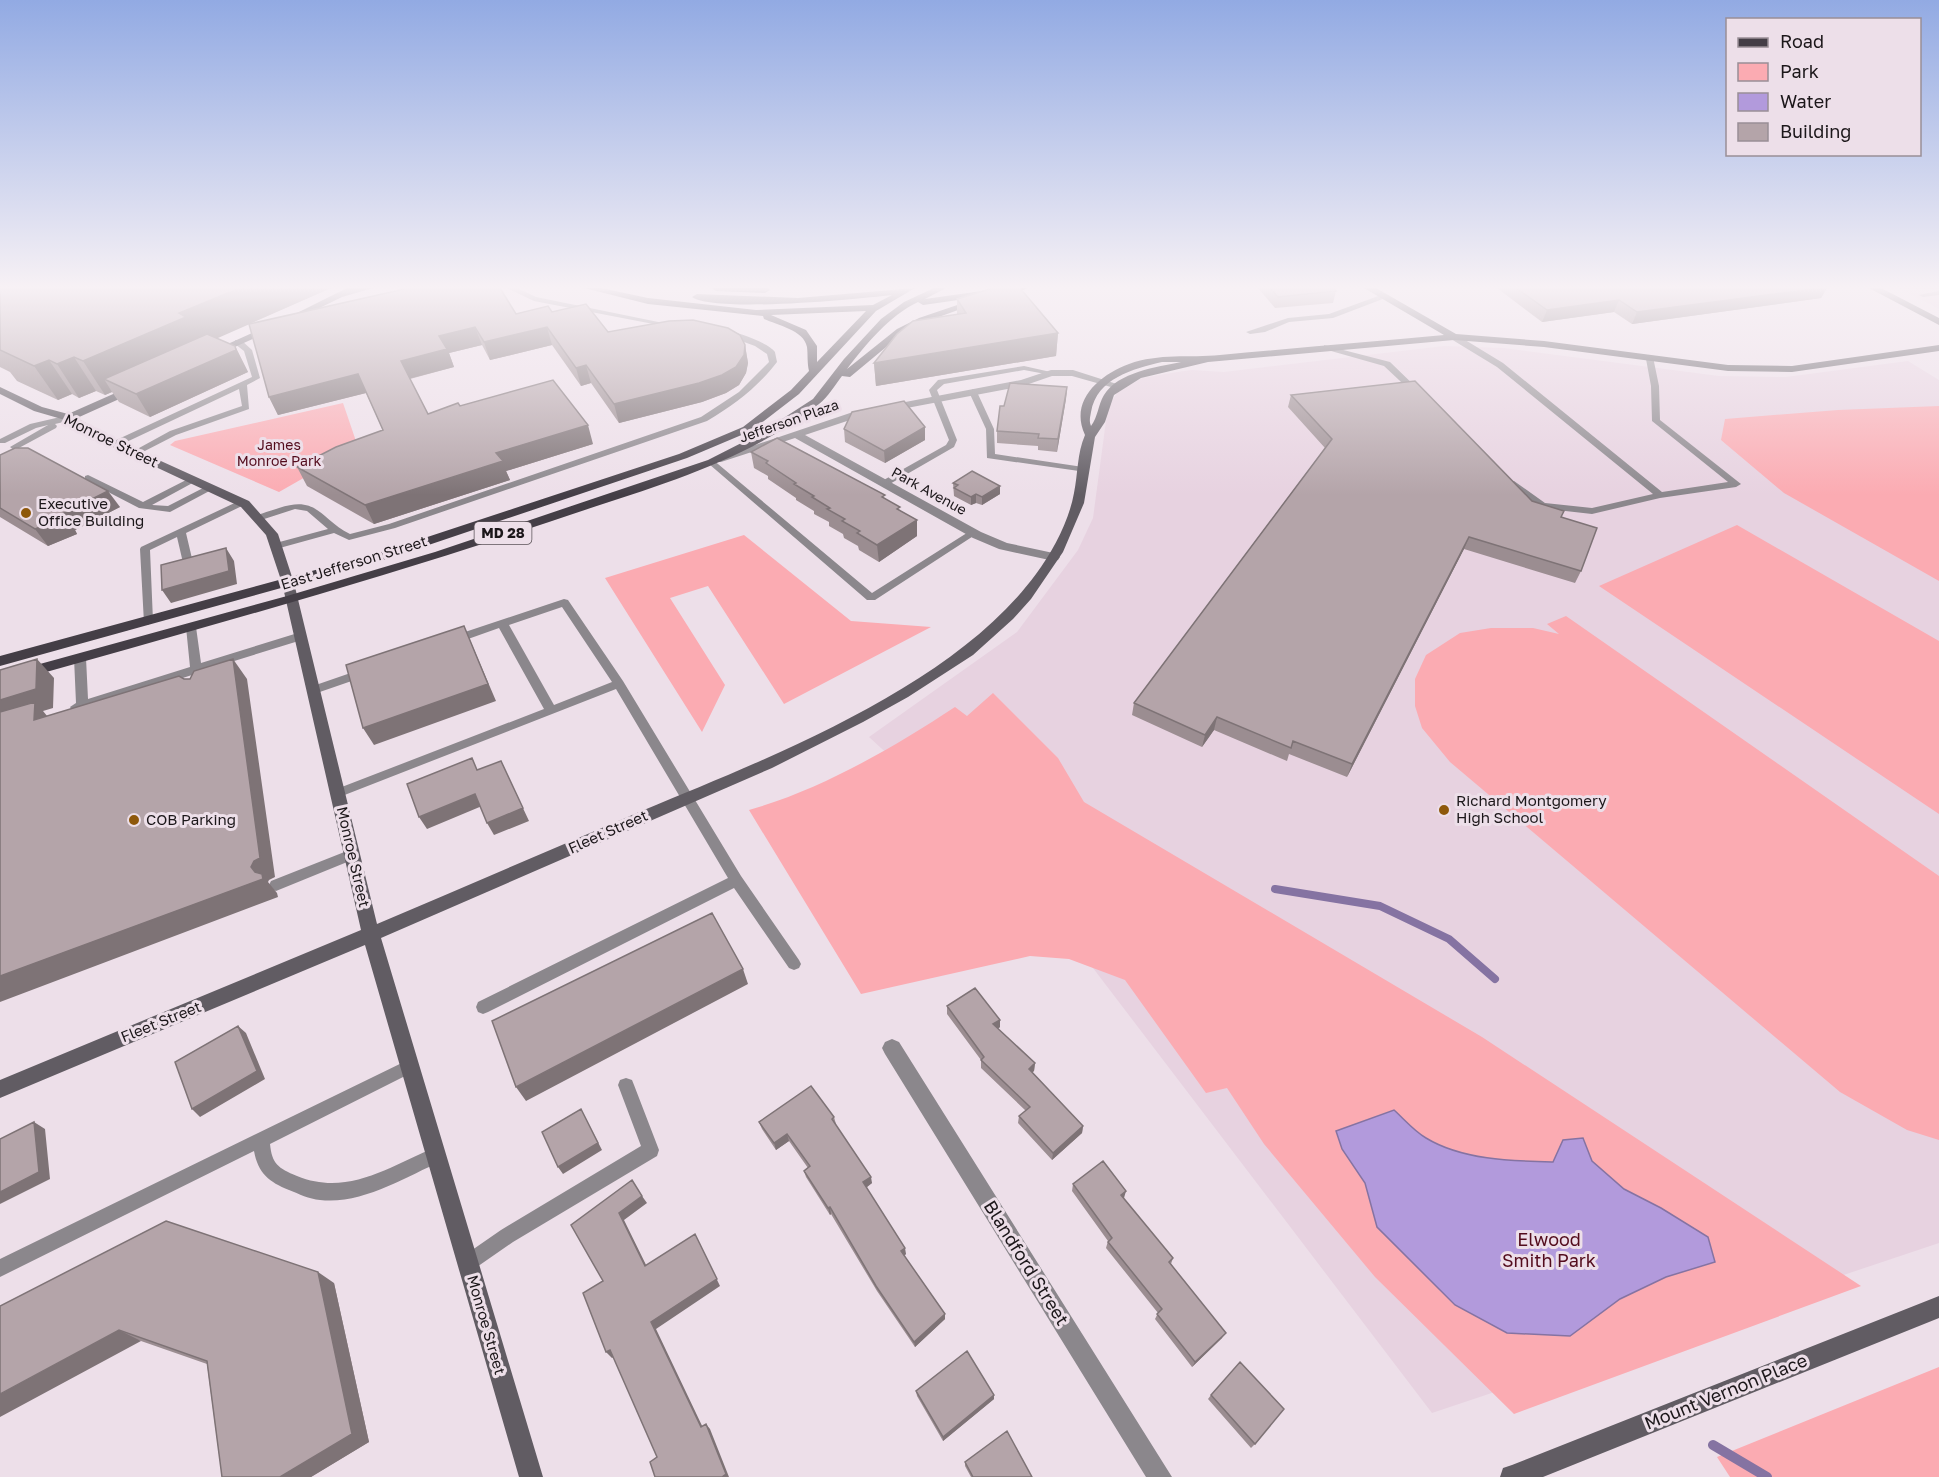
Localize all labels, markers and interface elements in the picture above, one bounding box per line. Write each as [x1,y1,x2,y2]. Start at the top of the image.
legend [1726,18,1921,156]
text: Road [1780,30,1824,52]
text: Park [1780,60,1819,82]
text: Water [1780,90,1831,112]
text: Building [1780,120,1851,142]
street label: Jefferson Plaza [737,396,841,446]
street label: Monroe Street [61,410,162,471]
park label: James Monroe Park [237,436,321,469]
street label: Park Avenue [889,463,970,518]
place label: Executive Office Building [38,494,144,529]
marker: Executive Office Building [19,506,33,520]
road number: MD 28 [474,522,532,544]
street label: East Jefferson Street [278,531,429,593]
place label: Richard Montgomery High School [1456,791,1607,826]
marker: Richard Montgomery High School [1437,803,1451,817]
street label: Monroe Street [334,805,374,909]
street label: Fleet Street [565,806,650,857]
place label: COB Parking [146,810,236,828]
marker: COB Parking [127,813,141,827]
street label: Fleet Street [118,997,203,1045]
street label: Blandford Street [980,1196,1074,1329]
park label: Elwood Smith Park [1502,1228,1596,1271]
street label: Monroe Street [464,1273,510,1377]
street label: Mount Vernon Place [1641,1348,1810,1434]

